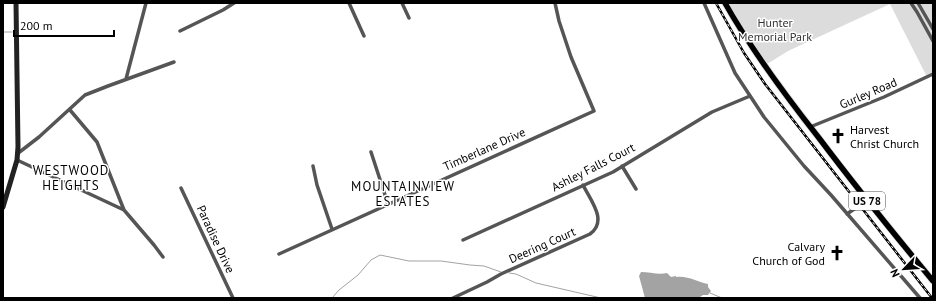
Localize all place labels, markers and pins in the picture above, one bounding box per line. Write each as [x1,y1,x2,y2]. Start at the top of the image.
place label: Harvest Christ Church [850,122,919,151]
church icon: Harvest Christ Church [829,127,847,145]
place label: Calvary Church of God [752,239,825,268]
church icon: Calvary Church of God [828,244,846,262]

